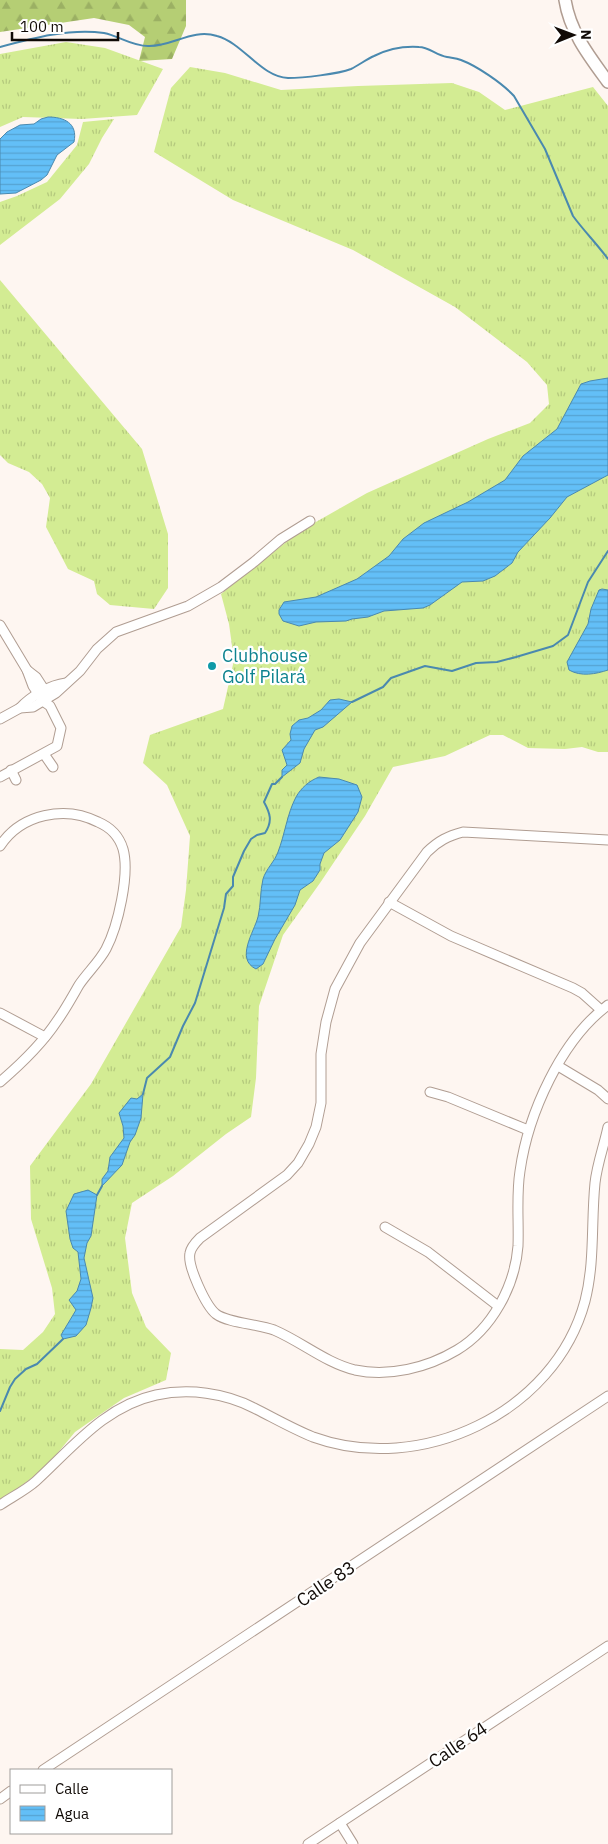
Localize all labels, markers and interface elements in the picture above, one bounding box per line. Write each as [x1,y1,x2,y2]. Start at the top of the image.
scale bar [12,10,119,42]
north arrow [548,10,598,60]
text: 100 m [20,17,64,36]
text: N [577,30,595,40]
place label: Clubhouse Golf Pilará [222,644,308,688]
marker: Clubhouse Golf Pilará [206,660,218,672]
street label: Calle 83 [292,1556,360,1612]
street label: Calle 64 [424,1716,492,1773]
legend [10,1769,172,1834]
text: Calle [55,1779,89,1798]
text: Agua [55,1804,89,1823]

